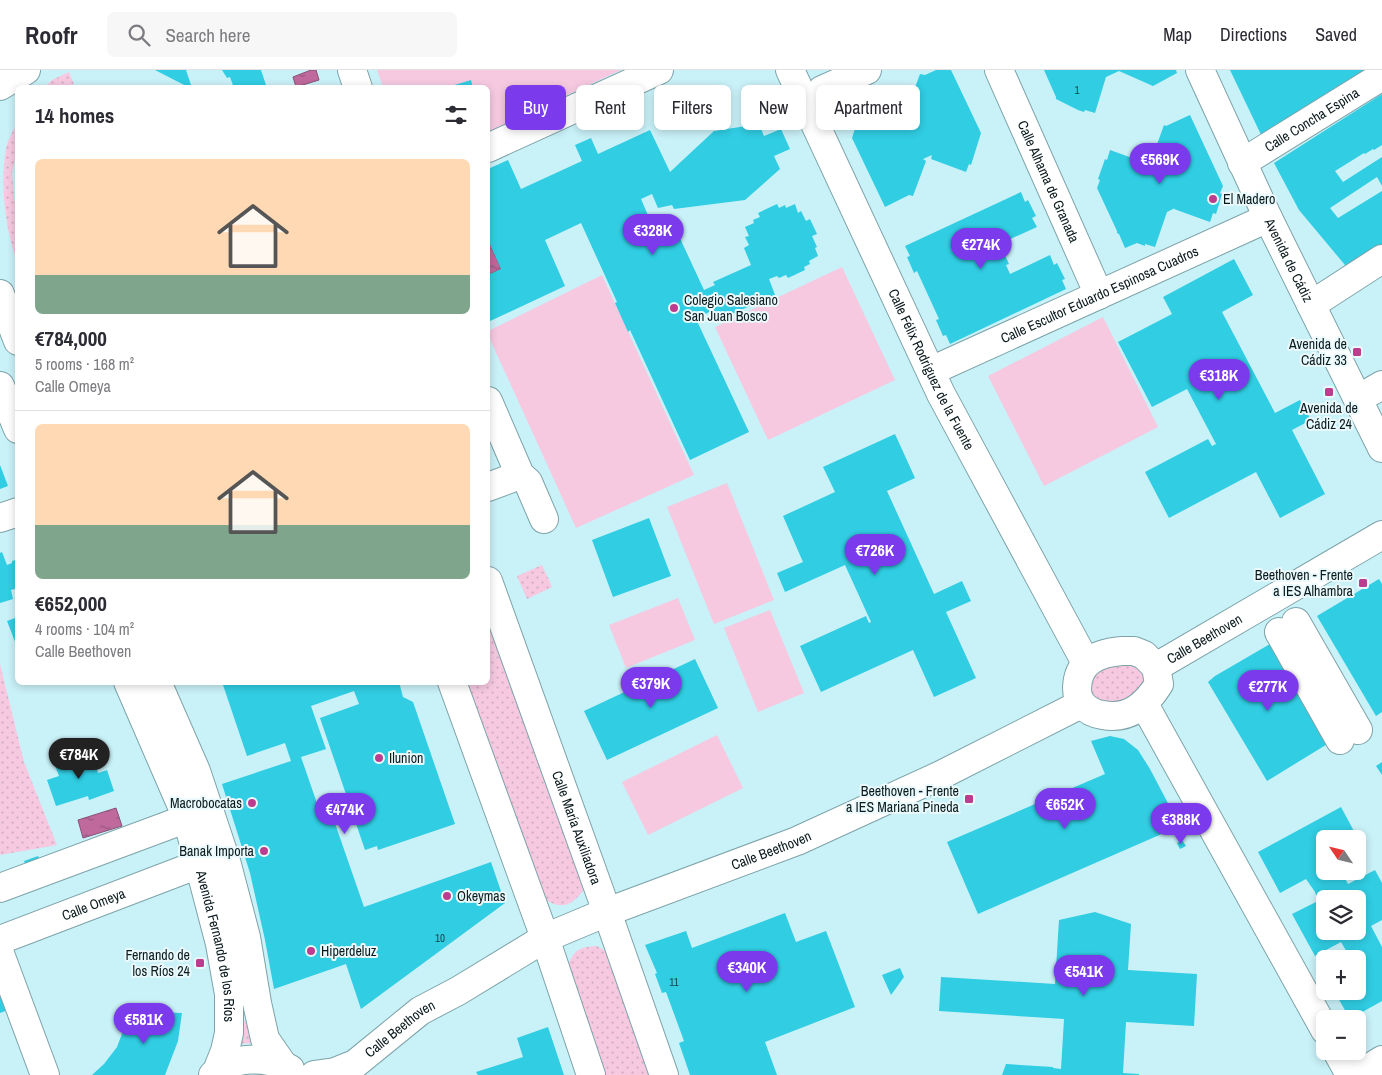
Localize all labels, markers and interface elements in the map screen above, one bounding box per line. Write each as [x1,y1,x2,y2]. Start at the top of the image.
search box [107,12,457,57]
text: Roofr [25,19,77,51]
icon: search [125,21,153,49]
text: Search here [165,22,250,48]
text: Map [1163,22,1192,47]
text: Directions [1220,22,1287,47]
text: Saved [1315,22,1357,47]
house number: 1 [1074,83,1080,97]
street label: Calle Concha Espina [1261,83,1363,156]
chip: Buy [505,85,566,130]
chip: Rent [576,85,644,130]
chip: Filters [654,85,731,130]
chip: New [741,85,806,130]
chip: Apartment [816,85,920,130]
text: 14 homes [35,101,114,130]
icon: filters [442,101,470,129]
street label: Calle Alhama de Granada [1014,118,1084,246]
pin: €569K [1125,142,1195,185]
text: €569K [1141,148,1179,170]
place label: El Madero [1223,190,1275,208]
icon: home [208,191,298,281]
marker: El Madero [1207,193,1219,205]
pin: €328K [618,214,688,256]
street label: Avenida de Cádiz [1260,214,1317,305]
text: €328K [634,219,672,241]
pin: €274K [946,228,1016,270]
text: €274K [962,233,1000,255]
street label: Calle Escultor Eduardo Espinosa Cuadros [998,242,1201,347]
street label: Calle Félix Rodríguez de la Fuente [884,286,978,453]
place label: Colegio Salesiano San Juan Bosco [684,291,778,325]
marker: Colegio Salesiano San Juan Bosco [668,302,680,314]
text: €784,000 [35,324,107,353]
place label: Avenida de Cádiz 33 [1288,335,1347,369]
marker: Avenida de Cádiz 33 [1351,346,1363,358]
text: 5 rooms · 168 m² [35,353,134,375]
pin: €318K [1184,358,1254,401]
text: €318K [1200,364,1238,386]
text: Calle Omeya [35,375,111,397]
marker: Avenida de Cádiz 24 [1323,386,1335,398]
place label: Avenida de Cádiz 24 [1299,399,1358,433]
icon: home [208,457,298,547]
pin: €726K [840,534,910,576]
text: €726K [856,539,894,561]
place label: Beethoven - Frente a IES Alhambra [1255,566,1354,600]
marker: Beethoven - Frente a IES Alhambra [1357,577,1369,589]
text: €652,000 [35,589,107,618]
street label: Calle Beethoven [1163,610,1245,668]
text: 4 rooms · 104 m² [35,618,134,640]
text: Calle Beethoven [35,640,131,662]
pin: €379K [616,666,686,709]
pin: €277K [1233,670,1303,712]
text: €379K [632,672,670,694]
text: €277K [1249,675,1287,697]
pin: €784K [44,738,114,780]
text: €784K [60,743,98,765]
place label: Ilunion [389,749,423,767]
marker: Ilunion [373,752,385,764]
street label: Calle María Auxiliadora [548,768,606,887]
place label: Beethoven - Frente a IES Mariana Pineda [846,782,960,816]
pin: €652K [1030,788,1100,830]
pin: €474K [310,792,380,835]
marker: Beethoven - Frente a IES Mariana Pineda [963,793,975,805]
text: €652K [1046,793,1084,815]
place label: Macrobocatas [170,794,242,812]
marker: Macrobocatas [246,797,258,809]
text: €474K [326,798,364,820]
pin: €388K [1146,802,1216,845]
text: €388K [1162,808,1200,830]
street label: Calle Beethoven [729,827,814,874]
north arrow [1316,830,1366,880]
map controls [1316,830,1366,1060]
place label: Banak Importa [179,842,255,860]
marker: Banak Importa [258,845,270,857]
street label: Avenida Fernando de los Ríos [192,867,238,1022]
street label: Calle Omeya [59,884,128,925]
place label: Okeymas [457,887,506,905]
marker: Okeymas [441,890,453,902]
button: layers [1316,890,1366,940]
house number: 10 [435,931,445,945]
place label: Hiperdeluz [321,942,377,960]
marker: Hiperdeluz [305,945,317,957]
place label: Fernando de los Ríos 24 [125,946,191,980]
pin: €340K [712,950,782,993]
button: + [1316,950,1366,1000]
pin: €541K [1049,954,1119,997]
text: €340K [728,956,766,978]
marker: Fernando de los Ríos 24 [194,957,206,969]
text: €541K [1065,960,1103,982]
house number: 11 [669,975,679,989]
street label: Calle Beethoven [361,996,438,1061]
pin: €581K [109,1002,179,1045]
text: €581K [125,1008,163,1030]
button: − [1316,1010,1366,1060]

